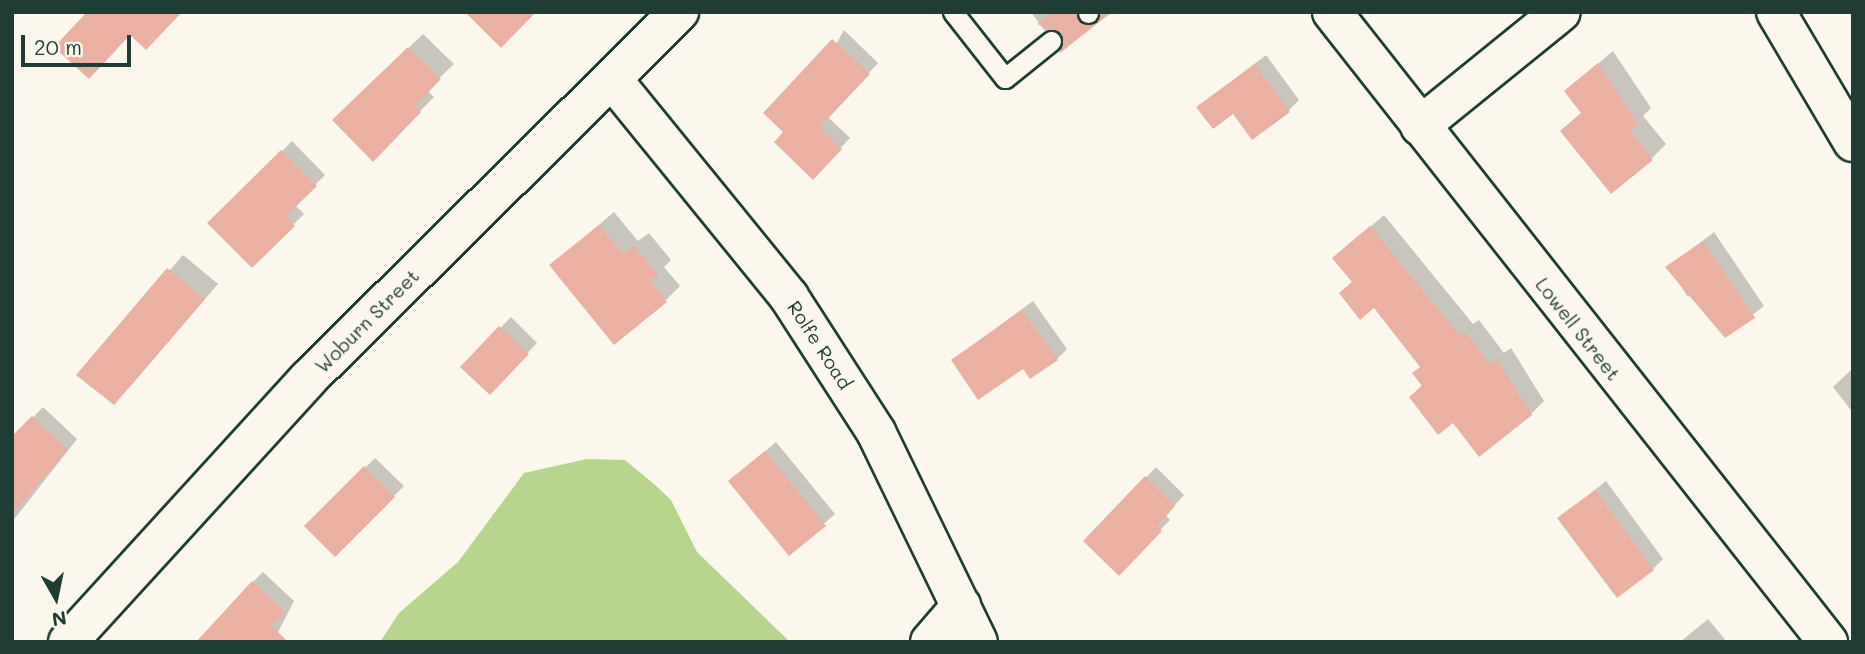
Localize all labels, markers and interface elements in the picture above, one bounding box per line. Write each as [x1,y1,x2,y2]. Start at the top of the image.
scale bar [24,21,135,65]
text: 20 m [34,33,82,60]
street label: Woburn Street [310,264,424,378]
street label: Lowell Street [1531,273,1625,385]
street label: Rolfe Road [783,297,857,393]
north arrow [21,563,91,633]
text: N [50,606,68,633]

